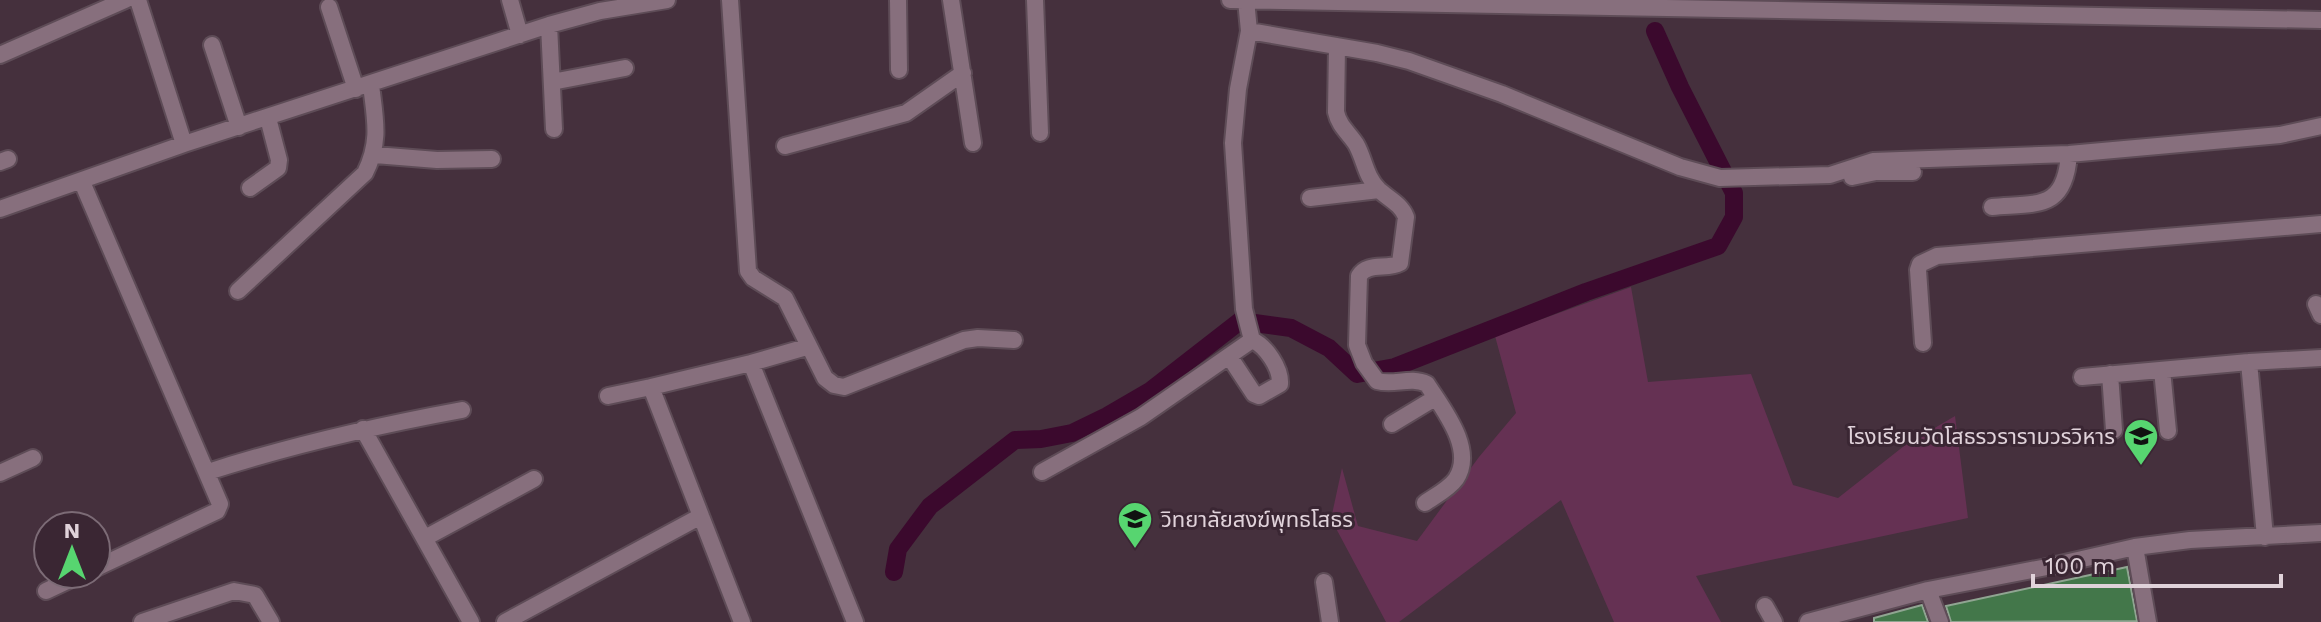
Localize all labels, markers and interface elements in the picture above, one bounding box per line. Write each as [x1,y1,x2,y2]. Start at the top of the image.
school or university icon: โรงเรียนวัดโสธรวรารามวรวิหาร [2122,417,2160,467]
place label: โรงเรียนวัดโสธรวรารามวรวิหาร [1847,424,2115,449]
school or university icon: วิทยาลัยสงฆ์พุทธโสธร [1116,500,1154,550]
place label: วิทยาลัยสงฆ์พุทธโสธร [1160,507,1353,533]
north arrow [32,510,112,590]
text: N [64,518,80,543]
scale bar [2033,538,2281,588]
text: 100 m [2045,552,2115,580]

